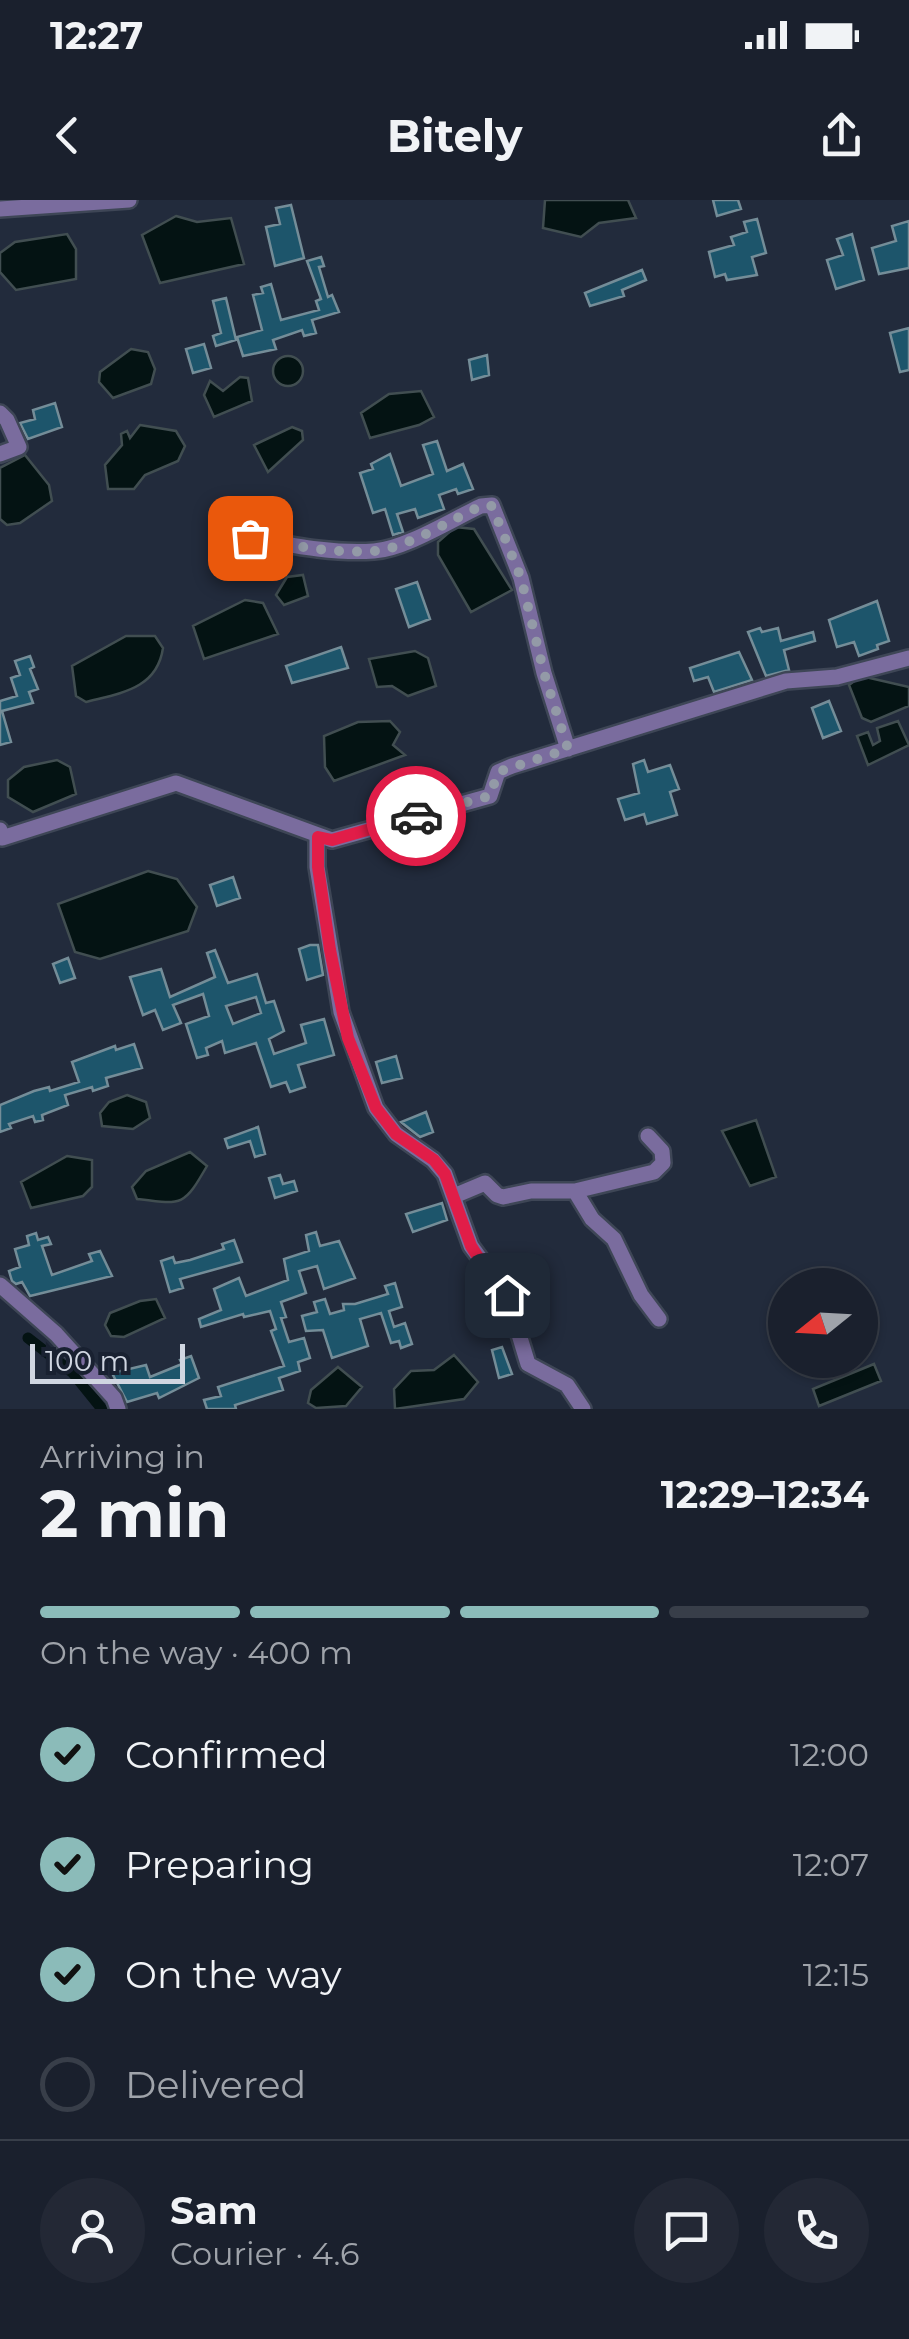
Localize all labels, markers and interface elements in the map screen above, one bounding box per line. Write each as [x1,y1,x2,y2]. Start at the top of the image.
text: 12:27 [50,12,143,59]
icon: back [40,108,95,163]
text: Bitely [387,108,522,163]
icon: share [814,108,869,163]
pin [208,496,293,581]
icon: bag [223,511,278,566]
courier [366,766,466,866]
icon: car [389,789,444,844]
pin [465,1253,550,1338]
icon: home [480,1268,535,1323]
north arrow [768,1268,878,1378]
map controls [768,1268,878,1378]
scale bar [30,1339,185,1384]
text: 100 m [45,1344,129,1378]
text: Arriving in [40,1437,205,1476]
text: 12:29–12:34 [661,1471,869,1518]
text: 2 min [40,1474,229,1553]
text: On the way · 400 m [40,1633,353,1672]
icon: check [40,1727,95,1782]
text: Confirmed [125,1731,328,1778]
text: 12:00 [790,1735,869,1774]
icon: check [40,1837,95,1892]
text: Preparing [125,1841,314,1888]
text: 12:07 [793,1845,869,1884]
icon: check [40,1947,95,2002]
text: On the way [125,1951,342,1998]
text: 12:15 [803,1955,869,1994]
text: Delivered [125,2061,306,2108]
button: person [40,2178,145,2283]
button: chat [634,2178,739,2283]
button: phone [764,2178,869,2283]
text: Sam [170,2187,258,2234]
text: Courier · 4.6 [170,2234,359,2273]

